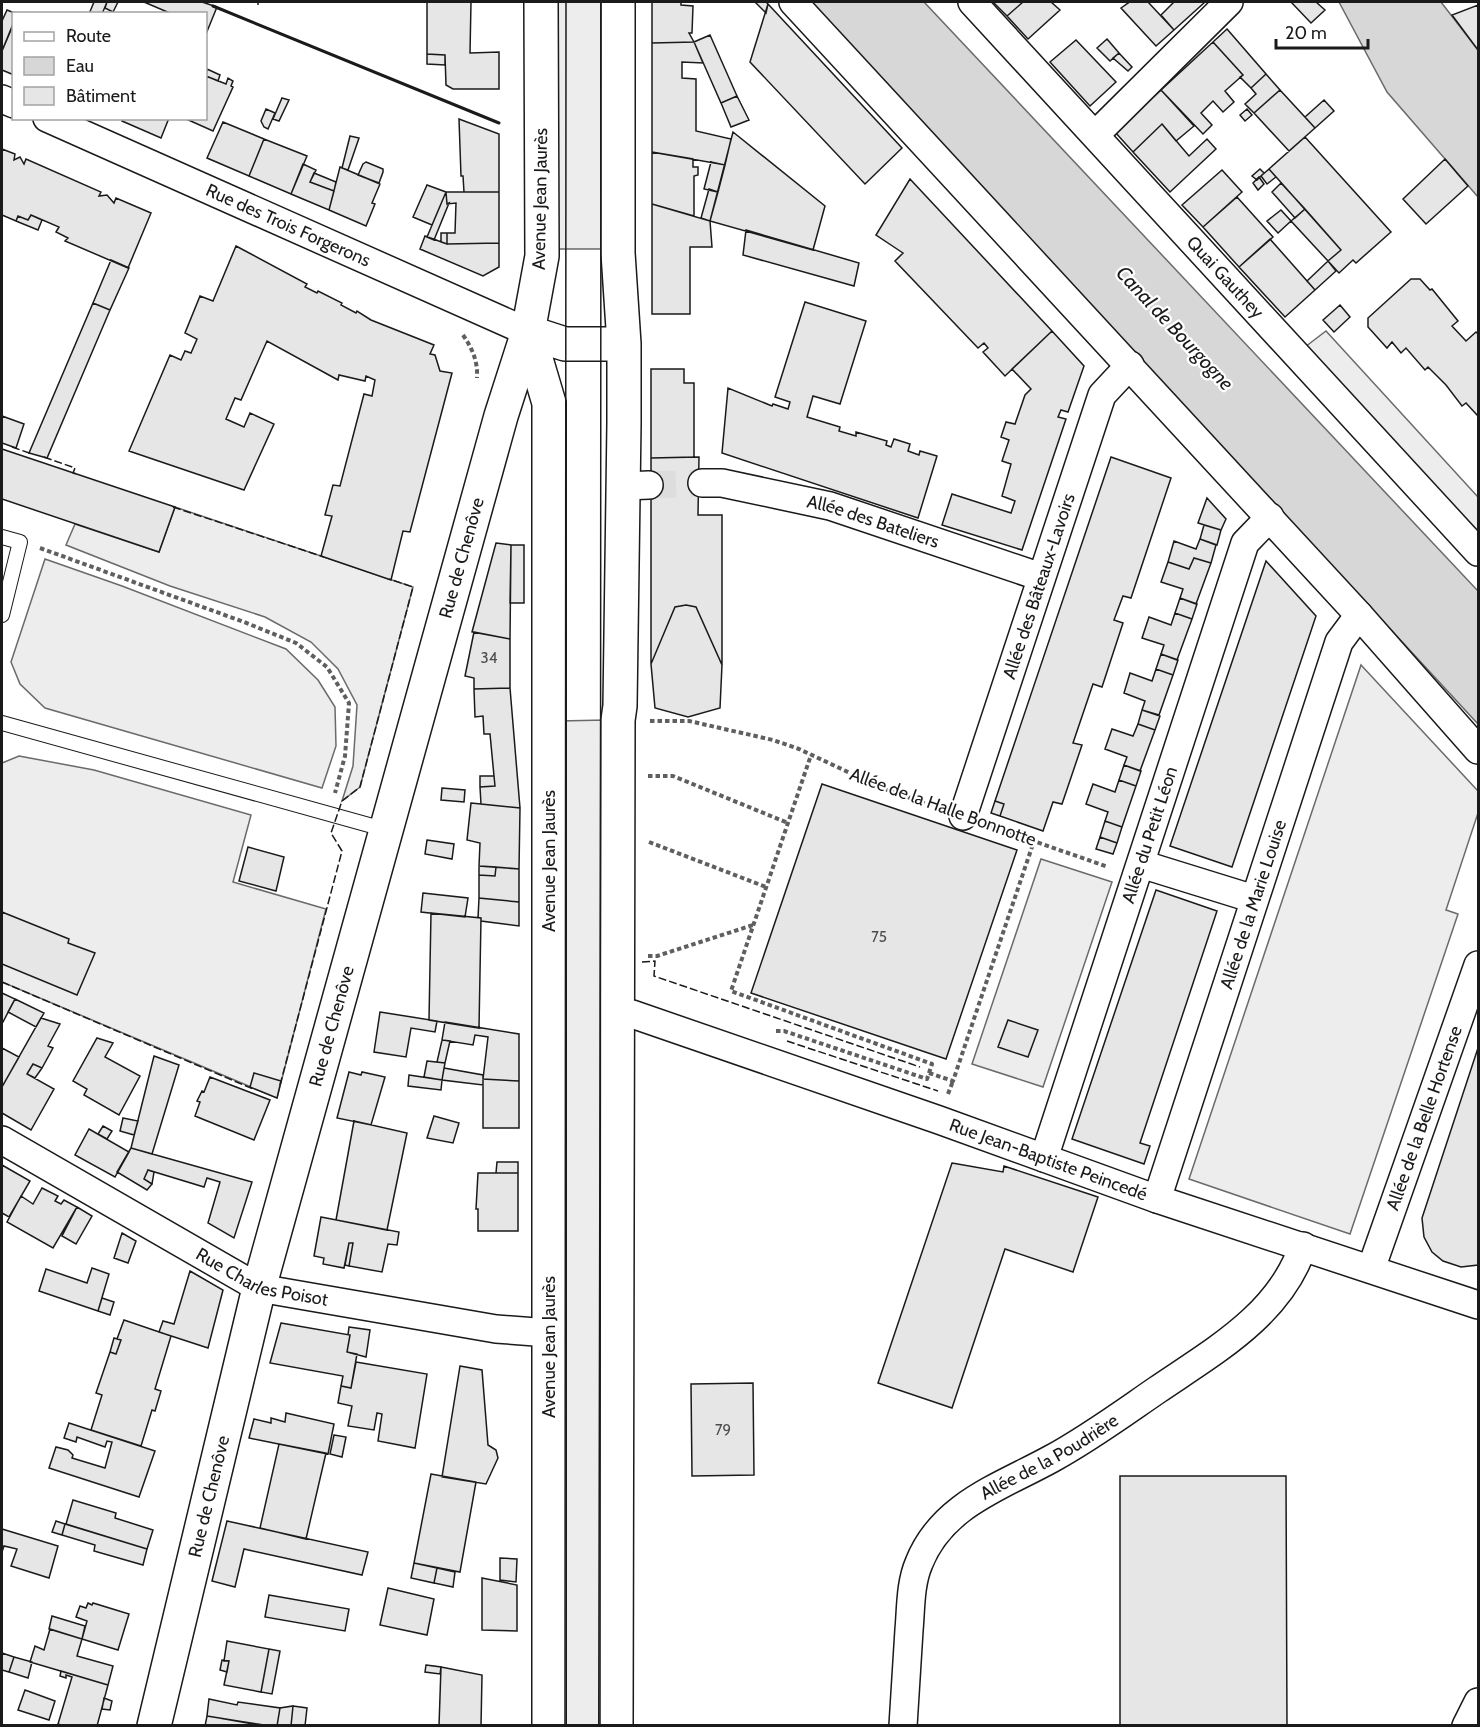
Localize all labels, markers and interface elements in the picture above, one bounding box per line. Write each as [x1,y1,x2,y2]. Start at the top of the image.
legend [12,12,207,120]
scale bar [1276,12,1368,50]
text: 20 m [1285,22,1327,44]
text: Route [66,25,111,47]
text: Eau [66,55,94,77]
text: Bâtiment [66,85,136,107]
street label: Avenue Jean Jaurès [528,128,552,270]
street label: Rue des Trois Forgerons [202,179,374,272]
street label: Quai Gauthey [1182,232,1269,323]
water label: Canal de Bourgogne [1111,261,1239,395]
street label: Allée des Bateliers [805,490,942,553]
street label: Allée des Bâteaux-Lavoirs [998,491,1080,682]
street label: Rue de Chenôve [434,495,489,621]
house number: 34 [481,649,498,667]
street label: Allée de la Halle Bonnotte [847,763,1039,851]
street label: Allée du Petit Léon [1117,764,1182,906]
street label: Avenue Jean Jaurès [538,790,560,932]
street label: Allée de la Marie Louise [1215,817,1291,992]
house number: 75 [871,928,887,946]
street label: Rue de Chenôve [304,963,359,1089]
street label: Allée de la Belle Hortense [1382,1023,1467,1213]
street label: Rue Jean-Baptiste Peincedé [946,1114,1150,1206]
street label: Rue Charles Poisot [192,1243,330,1311]
street label: Avenue Jean Jaurès [538,1276,560,1418]
street label: Allée de la Poudrière [976,1409,1122,1505]
house number: 79 [715,1421,731,1439]
street label: Rue de Chenôve [184,1433,234,1560]

